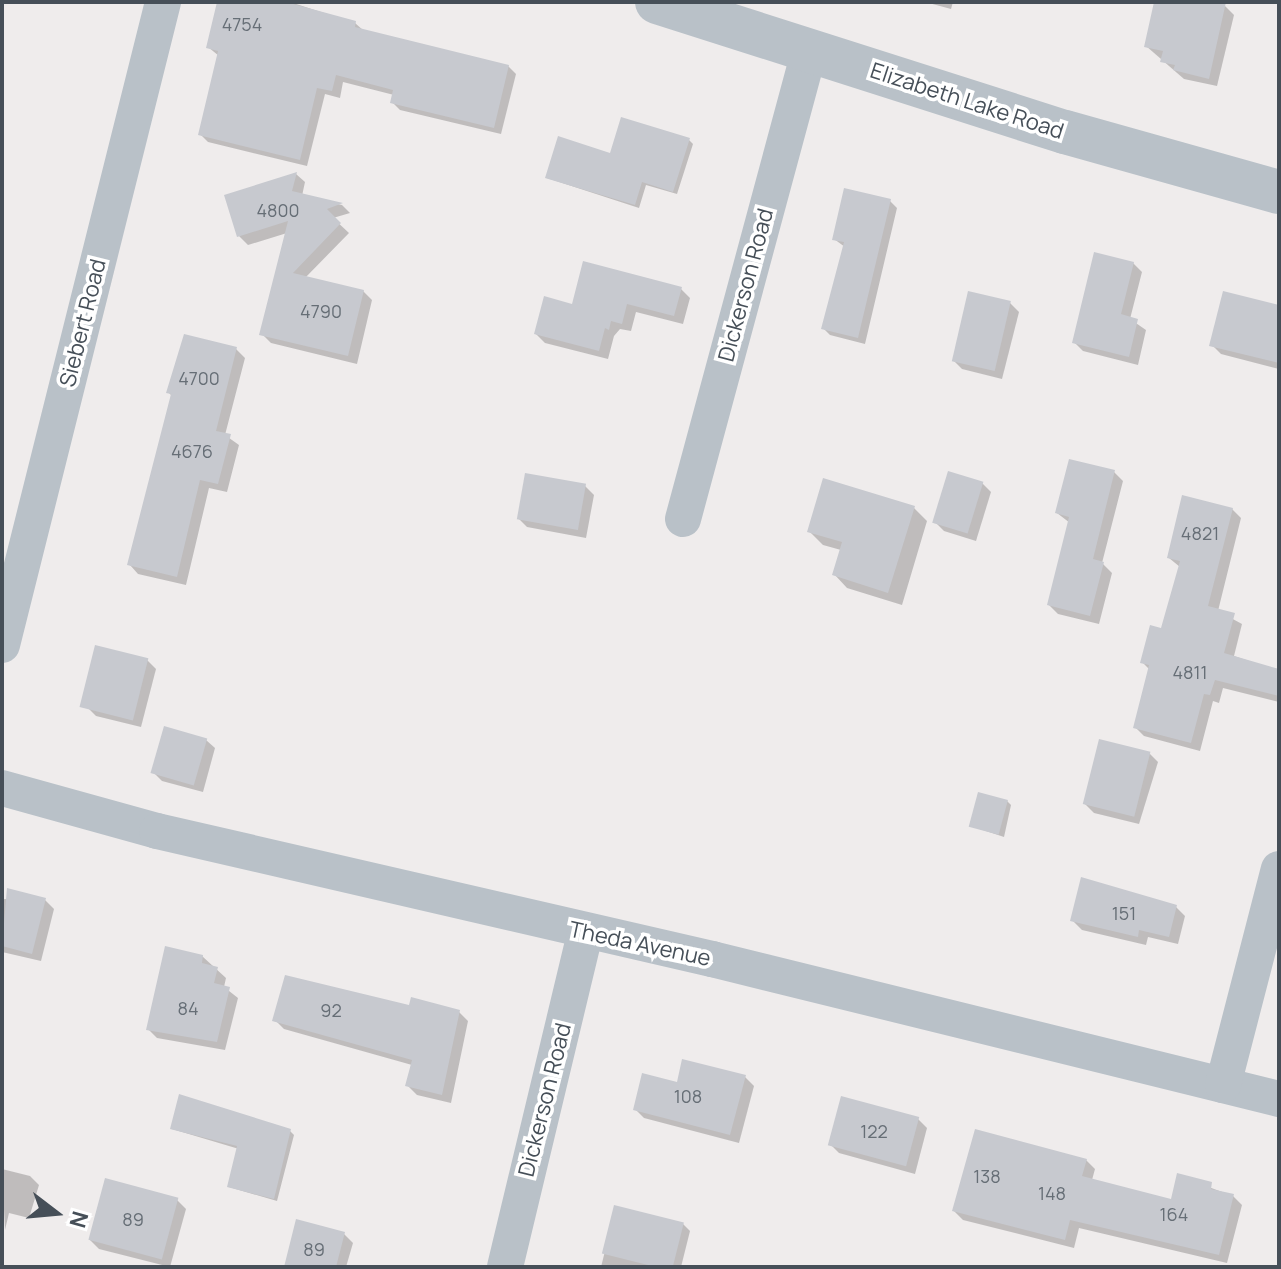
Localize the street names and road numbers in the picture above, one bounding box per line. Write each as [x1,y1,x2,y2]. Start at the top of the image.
street label: Elizabeth Lake Road [867,57,1067,145]
street label: Dickerson Road [713,206,779,364]
street label: Siebert Road [54,256,112,390]
street label: Theda Avenue [567,916,713,972]
street label: Dickerson Road [513,1020,577,1180]

